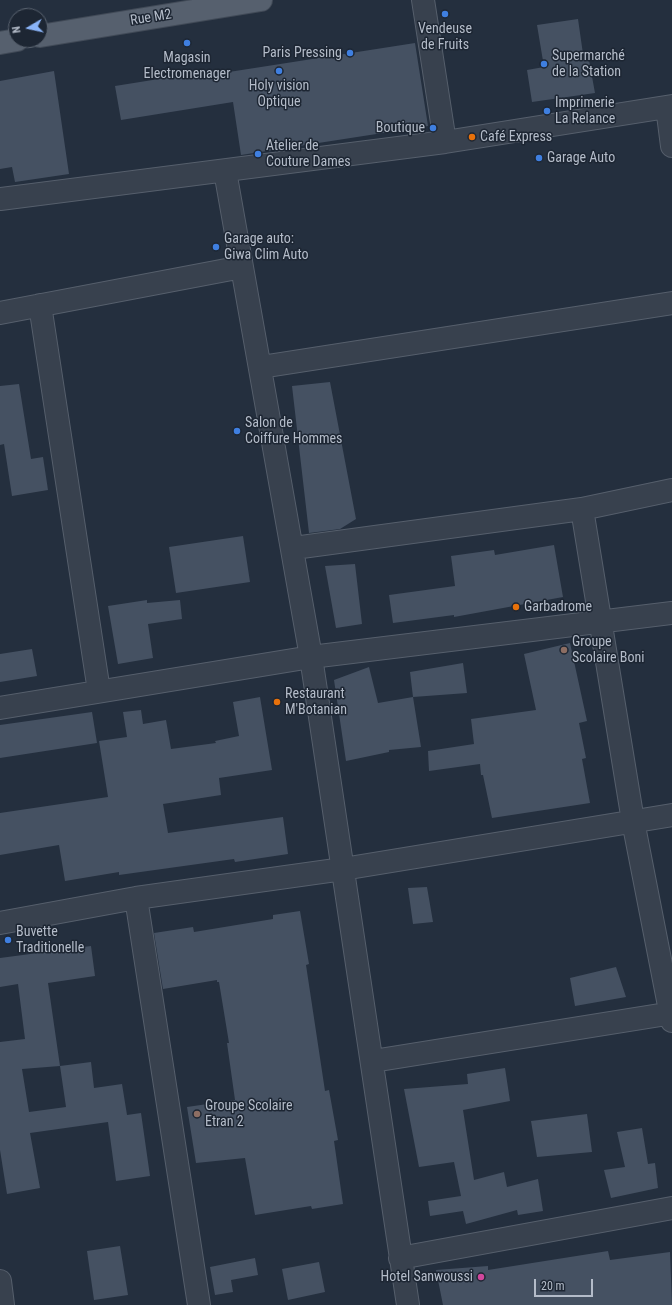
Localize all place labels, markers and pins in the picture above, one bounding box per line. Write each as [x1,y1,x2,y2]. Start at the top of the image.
marker: Vendeuse de Fruits [440,9,450,19]
place label: Vendeuse de Fruits [418,21,472,54]
marker: Magasin Electromenager [182,38,192,48]
place label: Paris Pressing [262,45,342,61]
marker: Paris Pressing [345,48,355,58]
place label: Supermarché de la Station [552,48,625,80]
place label: Magasin Electromenager [144,50,230,82]
marker: Supermarché de la Station [539,59,549,69]
marker: Holy vision Optique [274,66,284,76]
place label: Holy vision Optique [249,78,309,110]
place label: Imprimerie La Relance [555,95,615,128]
marker: Imprimerie La Relance [542,106,552,116]
place label: Boutique [376,120,425,136]
marker: Boutique [428,123,438,133]
place label: Café Express [480,129,552,145]
marker: Café Express [467,132,477,142]
place label: Atelier de Couture Dames [266,138,351,170]
marker: Atelier de Couture Dames [253,149,263,159]
place label: Garage Auto [547,150,615,166]
marker: Garage Auto [534,153,544,163]
place label: Garage auto: Giwa Clim Auto [224,231,308,264]
marker: Garage auto: Giwa Clim Auto [211,242,221,252]
place label: Salon de Coiffure Hommes [245,415,342,448]
marker: Salon de Coiffure Hommes [232,426,242,436]
place label: Garbadrome [524,599,592,615]
marker: Garbadrome [511,602,521,612]
place label: Groupe Scolaire Boni [572,634,644,666]
marker: Groupe Scolaire Boni [559,645,569,655]
place label: Restaurant M'Botanian [285,686,347,718]
marker: Restaurant M'Botanian [272,697,282,707]
place label: Buvette Traditionelle [16,924,84,956]
marker: Buvette Traditionelle [3,935,13,945]
place label: Groupe Scolaire Etran 2 [205,1098,292,1130]
marker: Groupe Scolaire Etran 2 [192,1109,202,1119]
place label: Hotel Sanwoussi [381,1269,473,1285]
marker: Hotel Sanwoussi [476,1272,486,1282]

